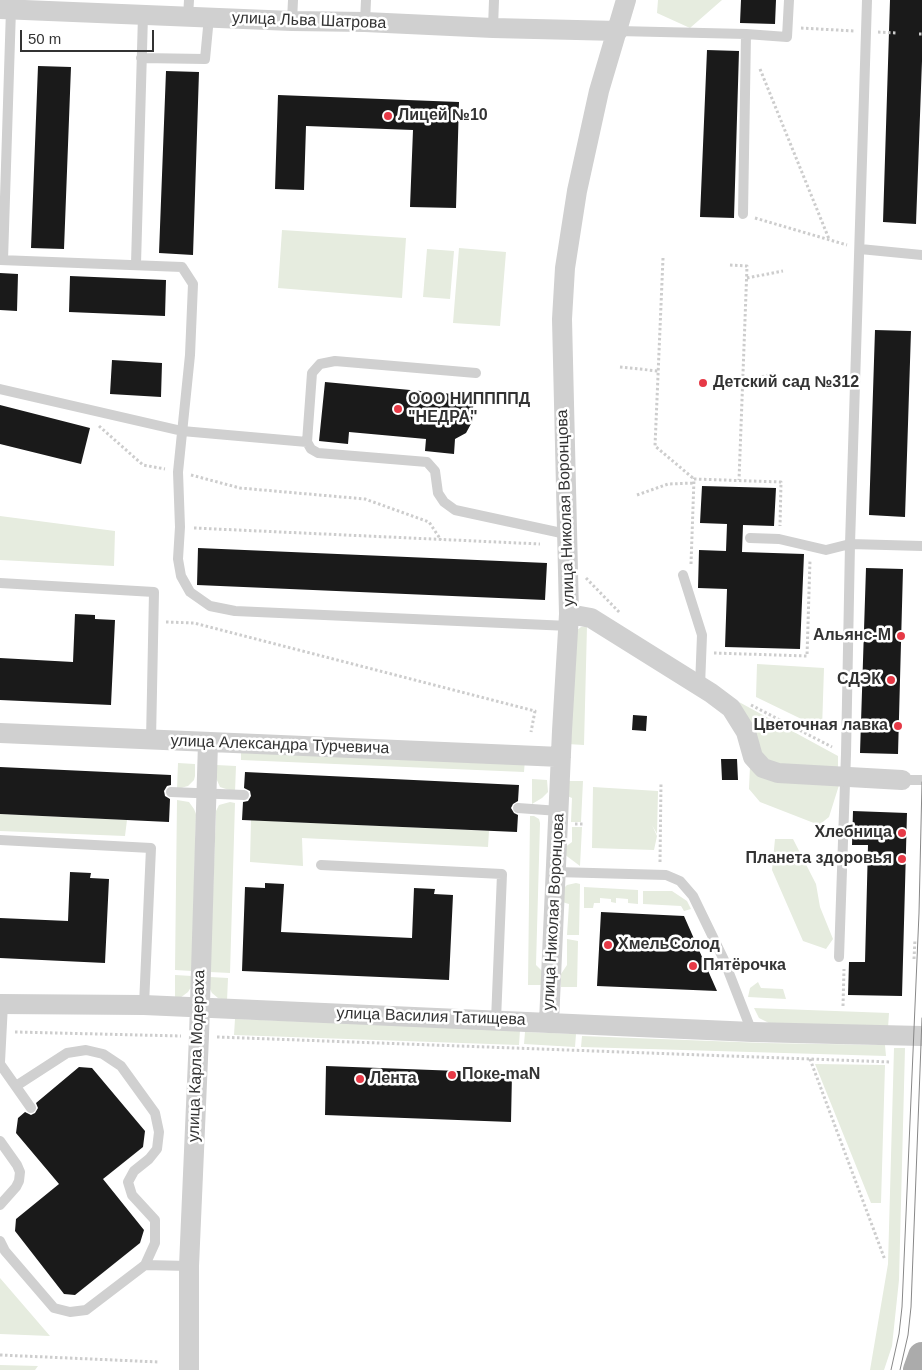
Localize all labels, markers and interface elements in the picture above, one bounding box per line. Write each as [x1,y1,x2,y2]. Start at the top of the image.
street label: улица Льва Шатрова [231,9,387,33]
scale bar [22,20,156,52]
text: 50 m [28,30,61,47]
place label: Лицей №10 [398,106,488,126]
marker: Лицей №10 [382,110,394,122]
place label: Детский сад №312 [713,373,859,393]
marker: Детский сад №312 [697,377,709,389]
place label: ООО НИППППД "НЕДРА" [408,390,530,428]
marker: ООО НИППППД "НЕДРА" [392,403,404,415]
street label: улица Николая Воронцова [553,409,579,607]
place label: Альянс-М [813,626,891,646]
marker: Альянс-М [895,630,907,642]
place label: СДЭК [837,670,881,690]
marker: СДЭК [885,674,897,686]
place label: Цветочная лавка [754,716,888,736]
marker: Цветочная лавка [892,720,904,732]
street label: улица Александра Турчевича [170,732,390,758]
street label: улица Николая Воронцова [539,813,569,1011]
place label: Хлебница [814,823,892,843]
marker: Хлебница [896,827,908,839]
place label: Планета здоровья [745,849,892,869]
marker: Планета здоровья [896,853,908,865]
place label: ХмельСолод [618,935,720,955]
marker: ХмельСолод [602,939,614,951]
place label: Пятёрочка [703,956,786,976]
marker: Пятёрочка [687,960,699,972]
street label: улица Карла Модераха [184,969,210,1143]
street label: улица Василия Татищева [336,1004,526,1030]
place label: Поке-maN [462,1065,540,1085]
place label: Лента [370,1069,417,1089]
marker: Поке-maN [446,1069,458,1081]
marker: Лента [354,1073,366,1085]

